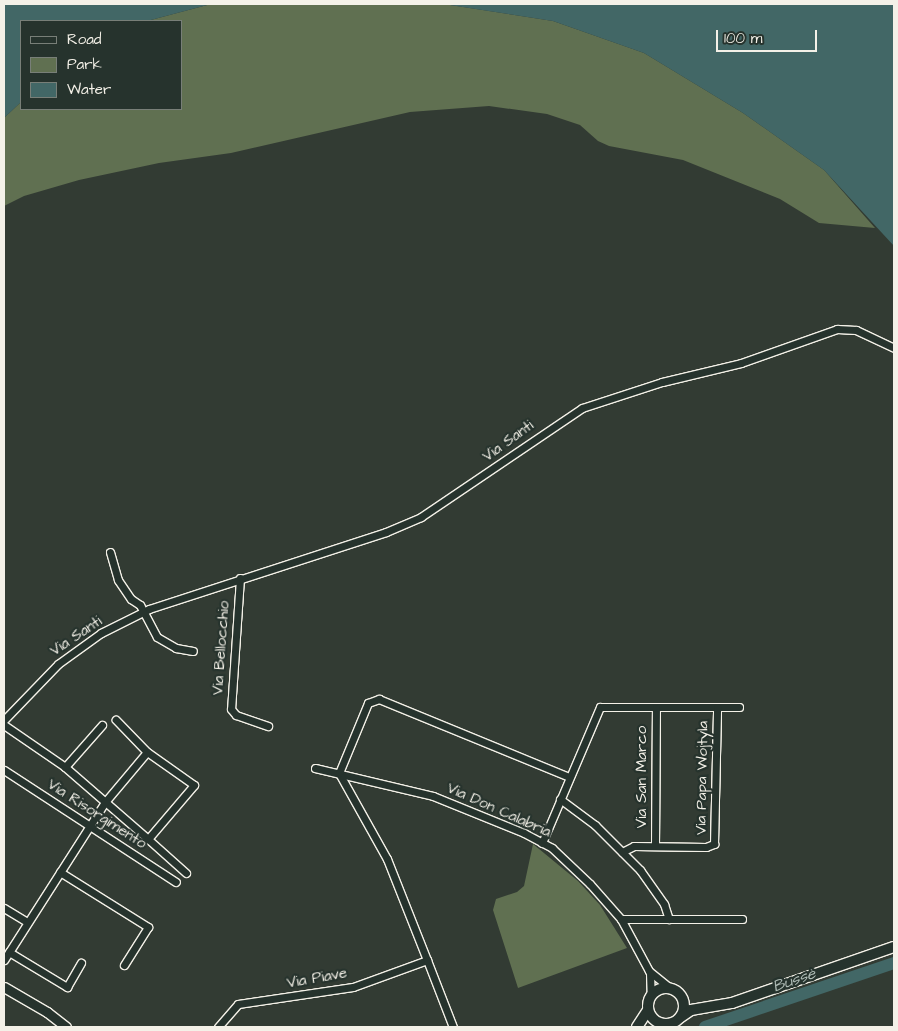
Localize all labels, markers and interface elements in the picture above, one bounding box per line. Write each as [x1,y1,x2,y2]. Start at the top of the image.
legend [20,20,182,110]
scale bar [718,20,819,52]
text: 100 m [724,28,763,49]
text: Road [67,29,101,50]
text: Park [67,54,102,75]
text: Water [67,79,111,100]
street label: Via Santi [479,417,537,465]
street label: Via Bellocchio [209,600,233,696]
street label: Via Santi [47,612,105,660]
street label: Via Papa Wojtyla [692,721,712,835]
street label: Via San Marco [633,726,651,828]
street label: Via Risorgimento [44,775,150,853]
street label: Via Don Calabria [444,779,554,841]
street label: Via Piave [286,964,348,992]
water label: Bussè [770,964,818,996]

